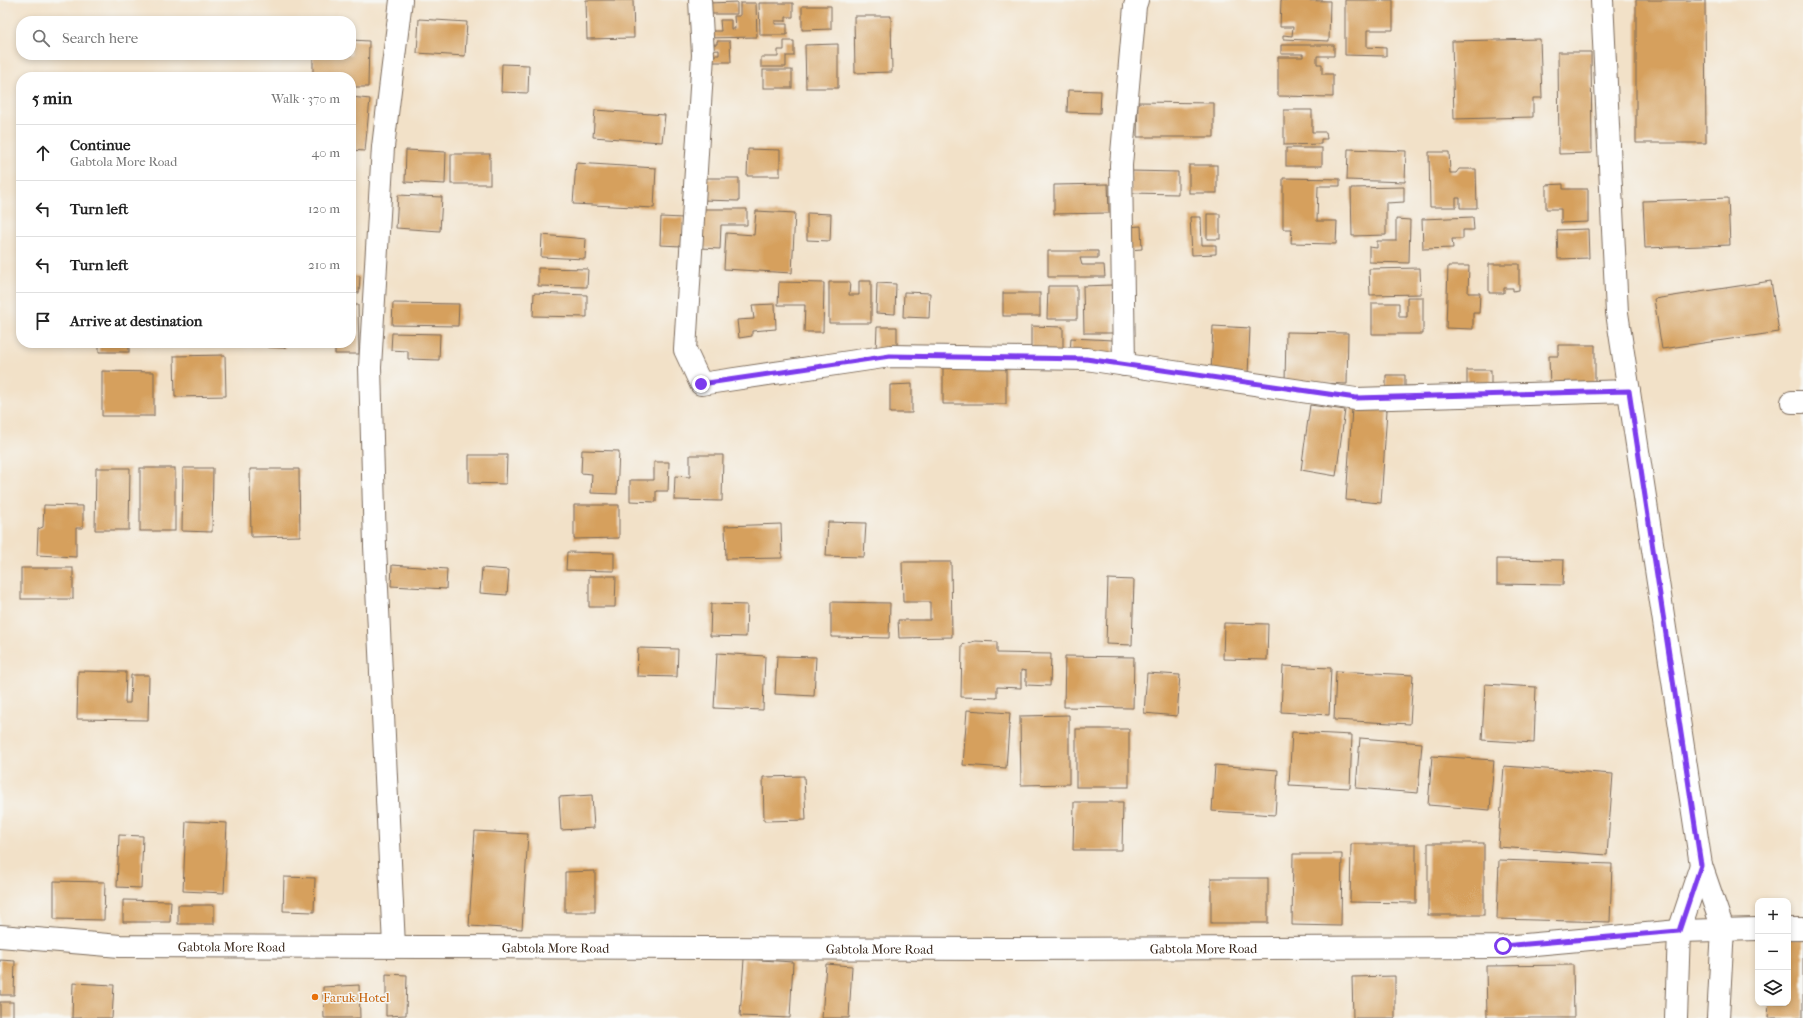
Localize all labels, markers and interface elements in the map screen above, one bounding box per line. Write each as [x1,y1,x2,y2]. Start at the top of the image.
search box [16,16,356,60]
icon: search [30,27,52,49]
text: Search here [62,29,138,47]
text: 5 min [32,88,72,108]
text: Walk · 370 m [271,91,340,106]
text: Continue [70,136,130,154]
icon: ahead [32,142,54,164]
text: 40 m [312,145,340,160]
text: Gabtola More Road [70,154,177,169]
icon: left [32,198,54,220]
text: Turn left [70,200,128,218]
text: 120 m [308,201,340,216]
icon: left [32,254,54,276]
text: Turn left [70,256,128,274]
text: 210 m [308,257,340,272]
icon: arrive [32,310,54,332]
text: Arrive at destination [70,312,202,330]
route end [692,375,710,393]
map controls [1755,898,1791,1006]
button: + [1755,898,1791,934]
button: − [1755,934,1791,970]
route start [1494,937,1512,955]
street label: Gabtola More Road [178,939,286,954]
street label: Gabtola More Road [502,940,610,955]
street label: Gabtola More Road [1150,940,1258,956]
street label: Gabtola More Road [826,941,934,956]
button: layers [1755,970,1791,1006]
place label: Faruk Hotel [323,990,390,1005]
marker: Faruk Hotel [310,992,320,1002]

